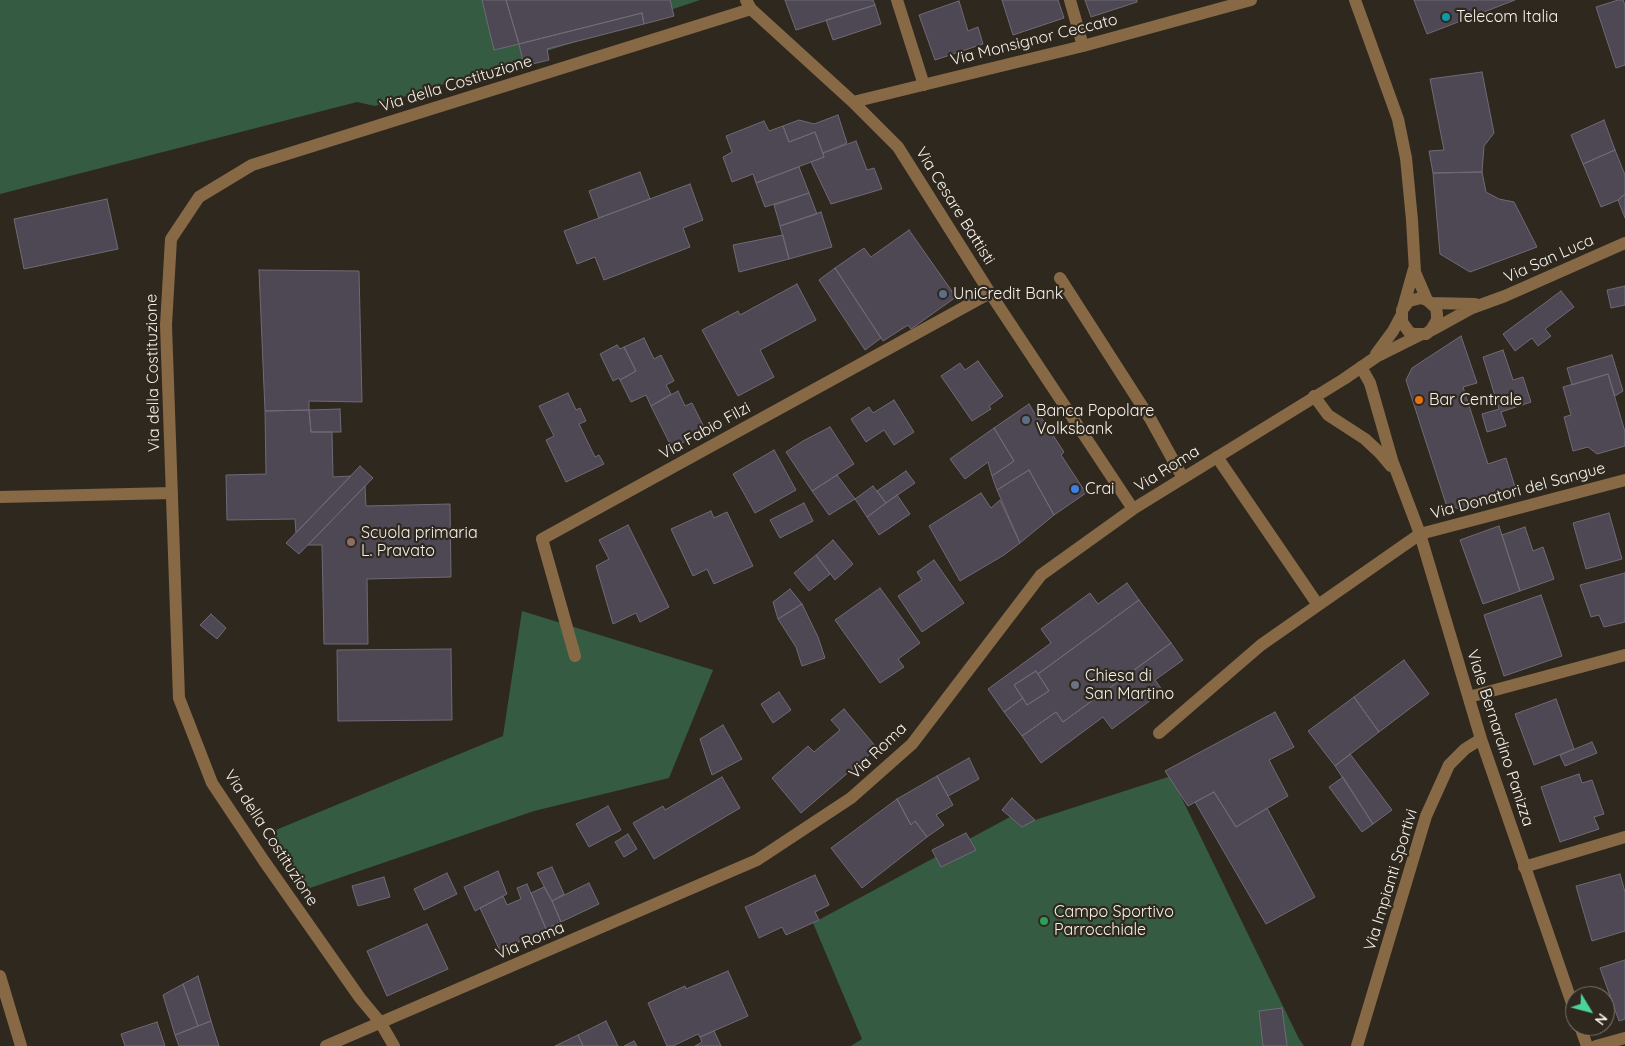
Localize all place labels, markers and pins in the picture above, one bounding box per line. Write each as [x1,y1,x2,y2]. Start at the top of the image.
place label: Telecom Italia [1456,7,1558,27]
marker: Telecom Italia [1440,11,1452,23]
place label: UniCredit Bank [953,284,1063,304]
marker: UniCredit Bank [937,288,949,300]
place label: Bar Centrale [1429,390,1522,410]
marker: Bar Centrale [1413,394,1425,406]
place label: Banca Popolare Volksbank [1036,401,1154,439]
marker: Banca Popolare Volksbank [1020,414,1032,426]
place label: Crai [1085,479,1115,499]
marker: Crai [1069,483,1081,495]
place label: Scuola primaria L. Pravato [361,523,478,561]
marker: Scuola primaria L. Pravato [345,536,357,548]
place label: Chiesa di San Martino [1085,666,1174,704]
marker: Chiesa di San Martino [1069,679,1081,691]
place label: Campo Sportivo Parrocchiale [1054,902,1174,940]
marker: Campo Sportivo Parrocchiale [1038,915,1050,927]

